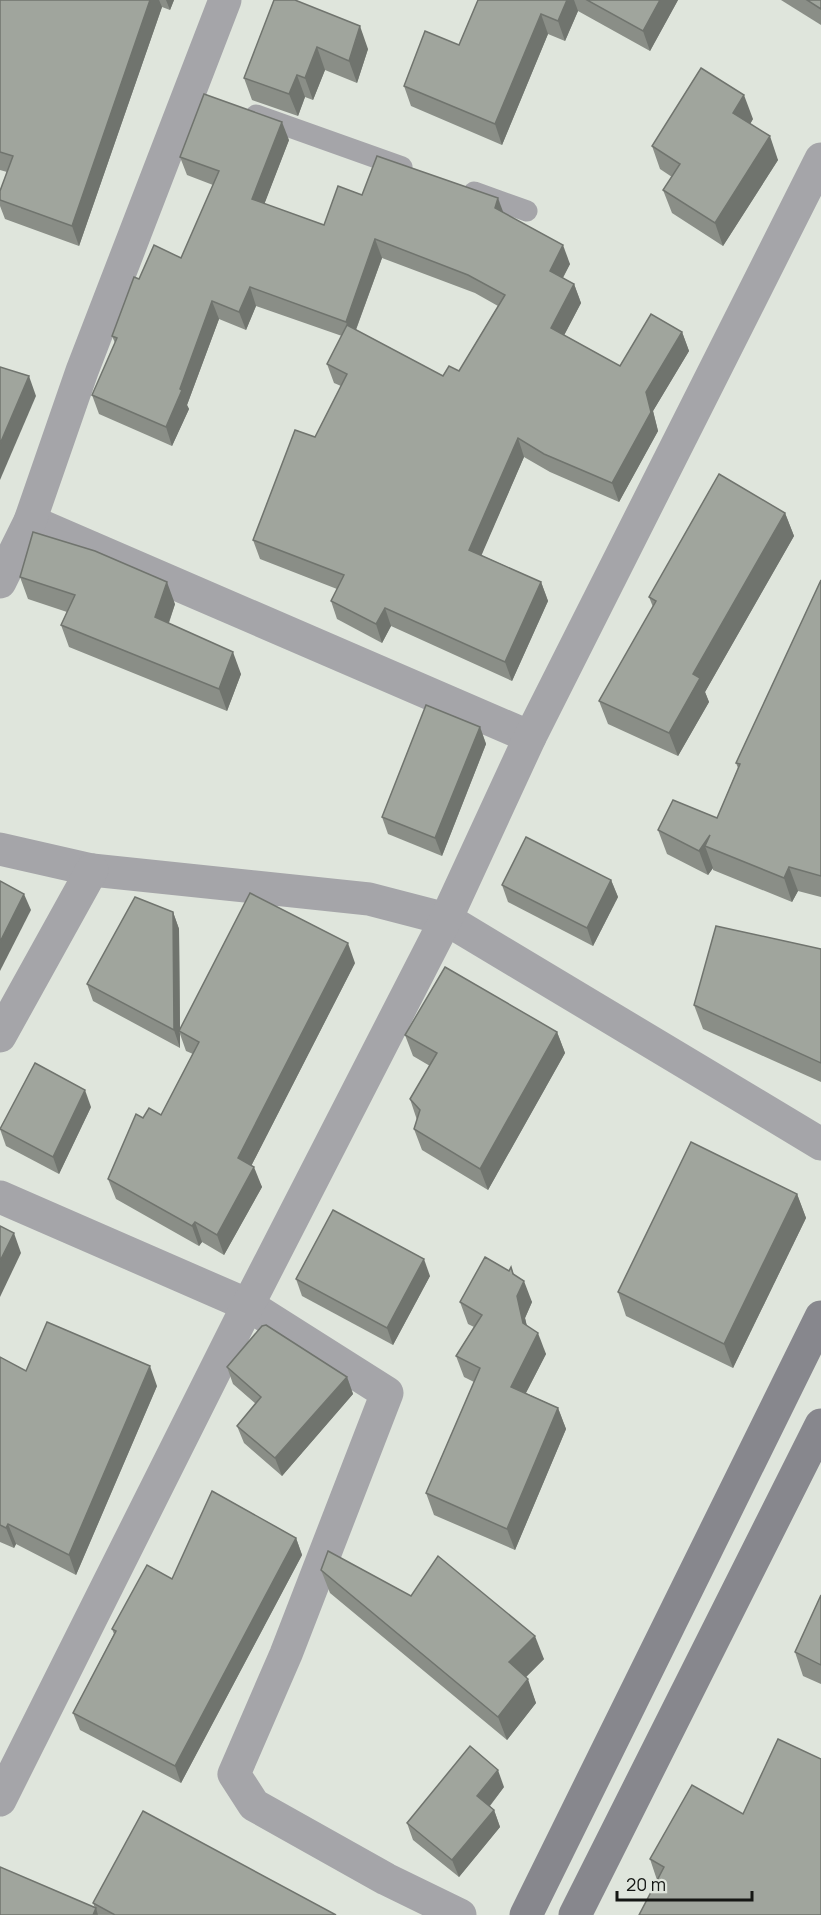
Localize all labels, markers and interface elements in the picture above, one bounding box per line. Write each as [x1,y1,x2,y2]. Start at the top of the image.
scale bar [617,1864,752,1902]
text: 20 m [626,1872,666,1896]

